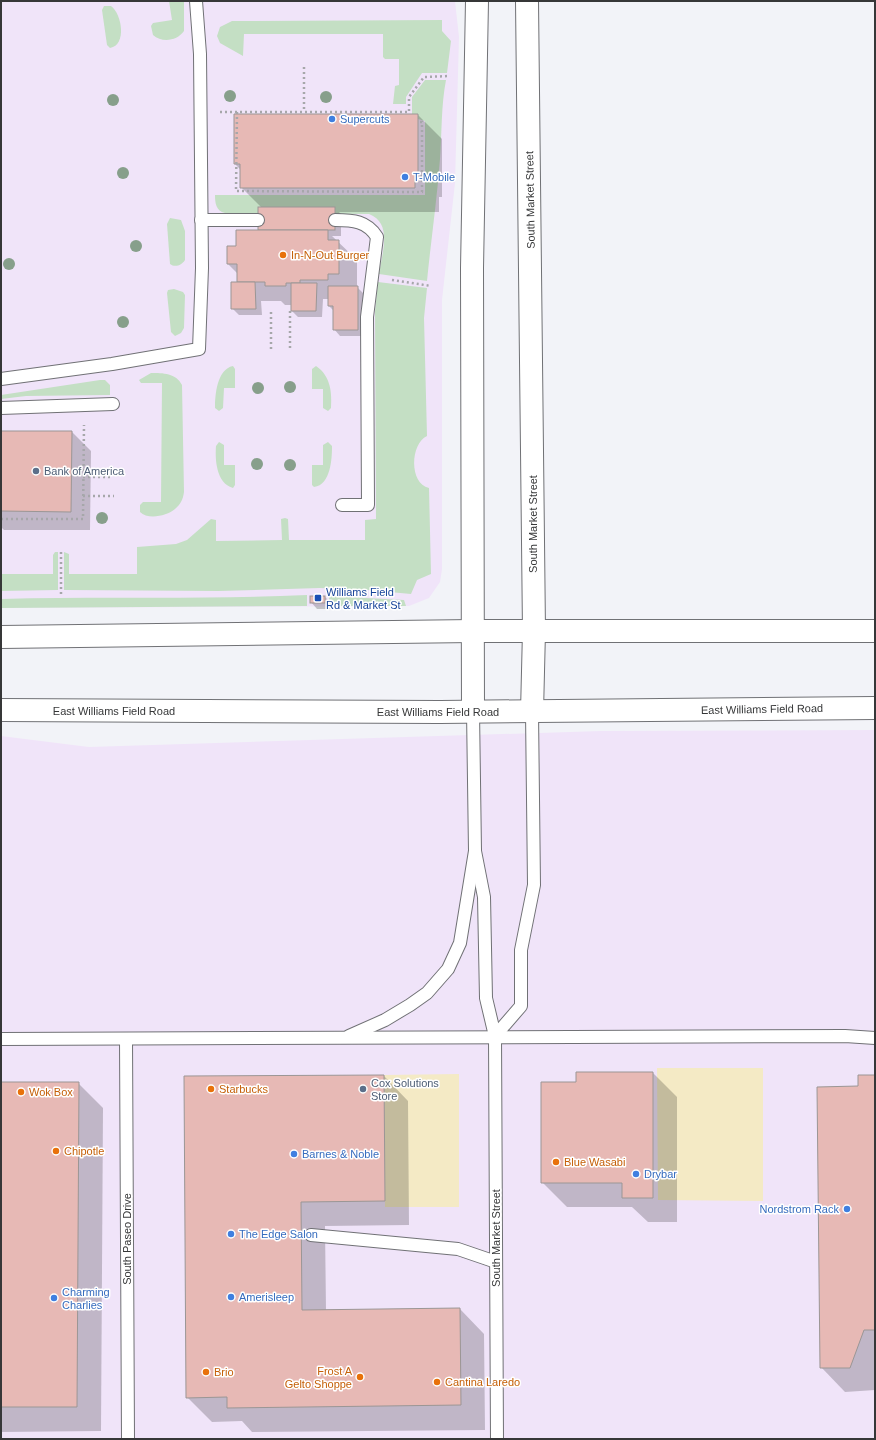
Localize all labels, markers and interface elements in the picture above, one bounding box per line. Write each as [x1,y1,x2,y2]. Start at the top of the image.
place label: Supercuts [340,113,390,125]
marker: Supercuts [327,114,337,124]
street label: South Market Street [523,151,537,249]
place label: T-Mobile [413,171,455,183]
marker: T-Mobile [400,172,410,182]
place label: In-N-Out Burger [291,249,370,261]
marker: In-N-Out Burger [278,250,288,260]
place label: Bank of America [44,465,125,477]
marker: Bank of America [31,466,41,476]
street label: South Market Street [527,475,539,573]
place label: Williams Field Rd & Market St [326,586,401,611]
marker: Williams Field Rd & Market St [313,593,323,603]
street label: East Williams Field Road [701,702,823,716]
street label: East Williams Field Road [53,705,175,717]
street label: East Williams Field Road [377,706,499,718]
place label: Cox Solutions Store [371,1077,439,1102]
place label: Starbucks [219,1083,268,1095]
marker: Starbucks [206,1084,216,1094]
marker: Cox Solutions Store [358,1084,368,1094]
place label: Wok Box [29,1086,73,1098]
marker: Wok Box [16,1087,26,1097]
place label: Chipotle [64,1145,104,1157]
marker: Chipotle [51,1146,61,1156]
place label: Barnes & Noble [302,1148,379,1160]
marker: Barnes & Noble [289,1149,299,1159]
place label: Blue Wasabi [564,1156,625,1168]
marker: Blue Wasabi [551,1157,561,1167]
place label: Drybar [644,1168,677,1180]
marker: Drybar [631,1169,641,1179]
street label: South Market Street [490,1189,502,1287]
street label: South Paseo Drive [121,1193,133,1285]
place label: Nordstrom Rack [760,1203,839,1215]
marker: Nordstrom Rack [842,1204,852,1214]
place label: The Edge Salon [239,1228,318,1240]
marker: The Edge Salon [226,1229,236,1239]
place label: Charming Charlies [62,1286,110,1311]
place label: Amerisleep [239,1291,294,1303]
marker: Amerisleep [226,1292,236,1302]
marker: Charming Charlies [49,1293,59,1303]
place label: Frost A Gelto Shoppe [285,1365,353,1390]
place label: Brio [214,1366,234,1378]
marker: Brio [201,1367,211,1377]
marker: Frost A Gelto Shoppe [355,1372,365,1382]
place label: Cantina Laredo [445,1376,520,1388]
marker: Cantina Laredo [432,1377,442,1387]

